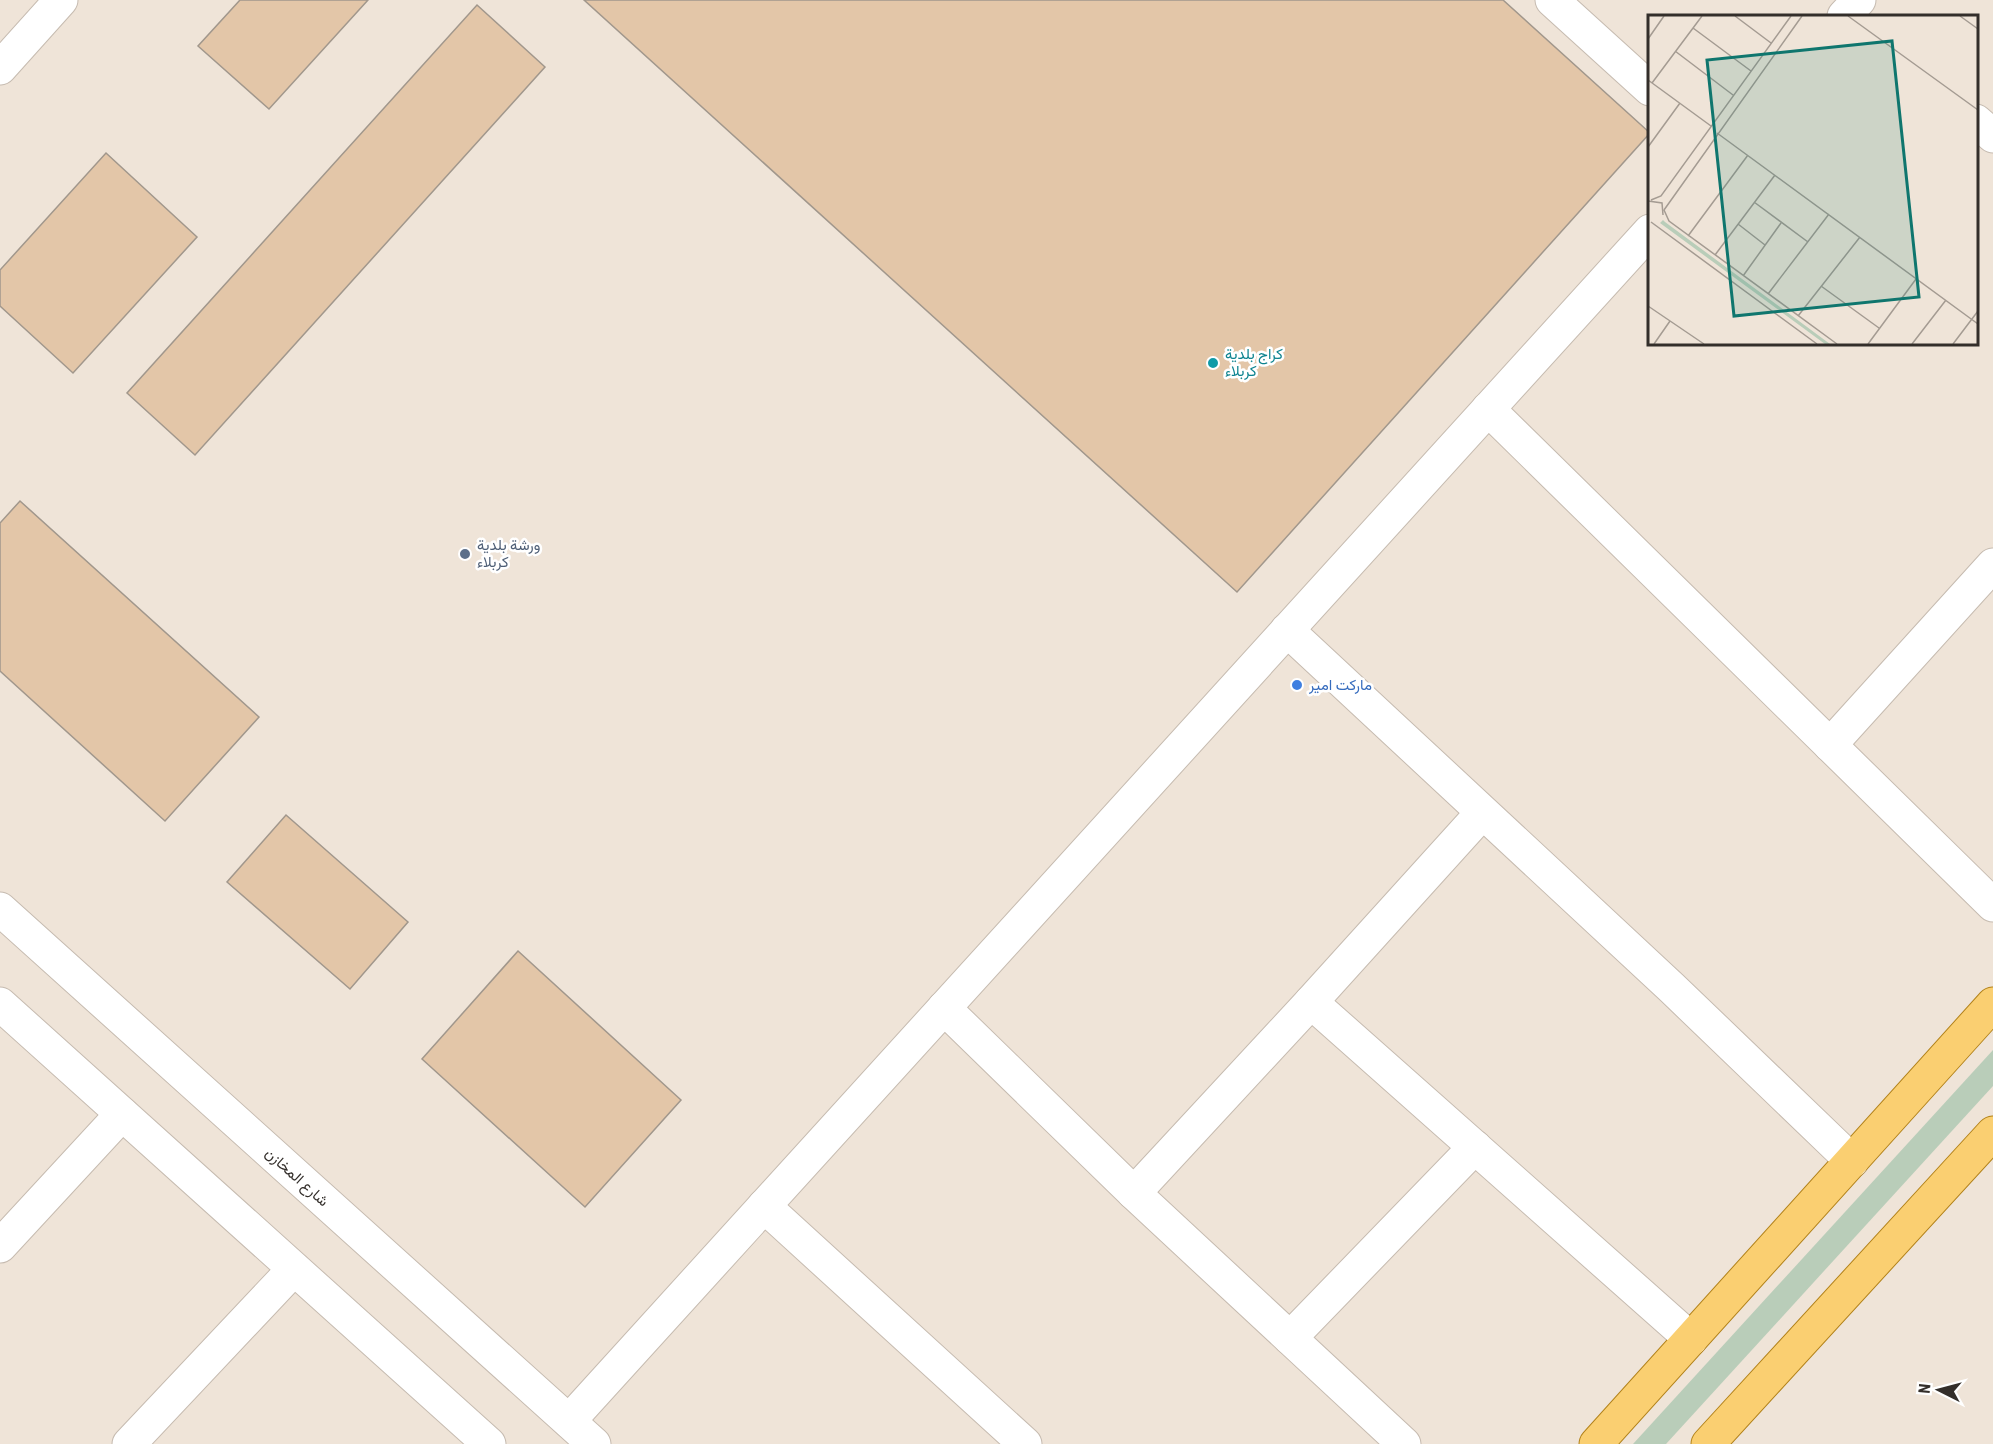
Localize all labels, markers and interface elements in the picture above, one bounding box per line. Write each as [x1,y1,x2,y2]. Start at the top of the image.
inset map [1648,15,1978,345]
place label: كراج بلدية كربلاء [1225,345,1283,380]
marker: كراج بلدية كربلاء [1206,356,1220,370]
place label: ورشة بلدية كربلاء [477,536,540,571]
marker: ورشة بلدية كربلاء [458,547,472,561]
place label: ماركت امير [1308,676,1372,694]
marker: ماركت امير [1290,678,1304,692]
street label: شارع المخازن [260,1144,333,1212]
north arrow [1909,1360,1969,1420]
text: N [1915,1383,1935,1394]

